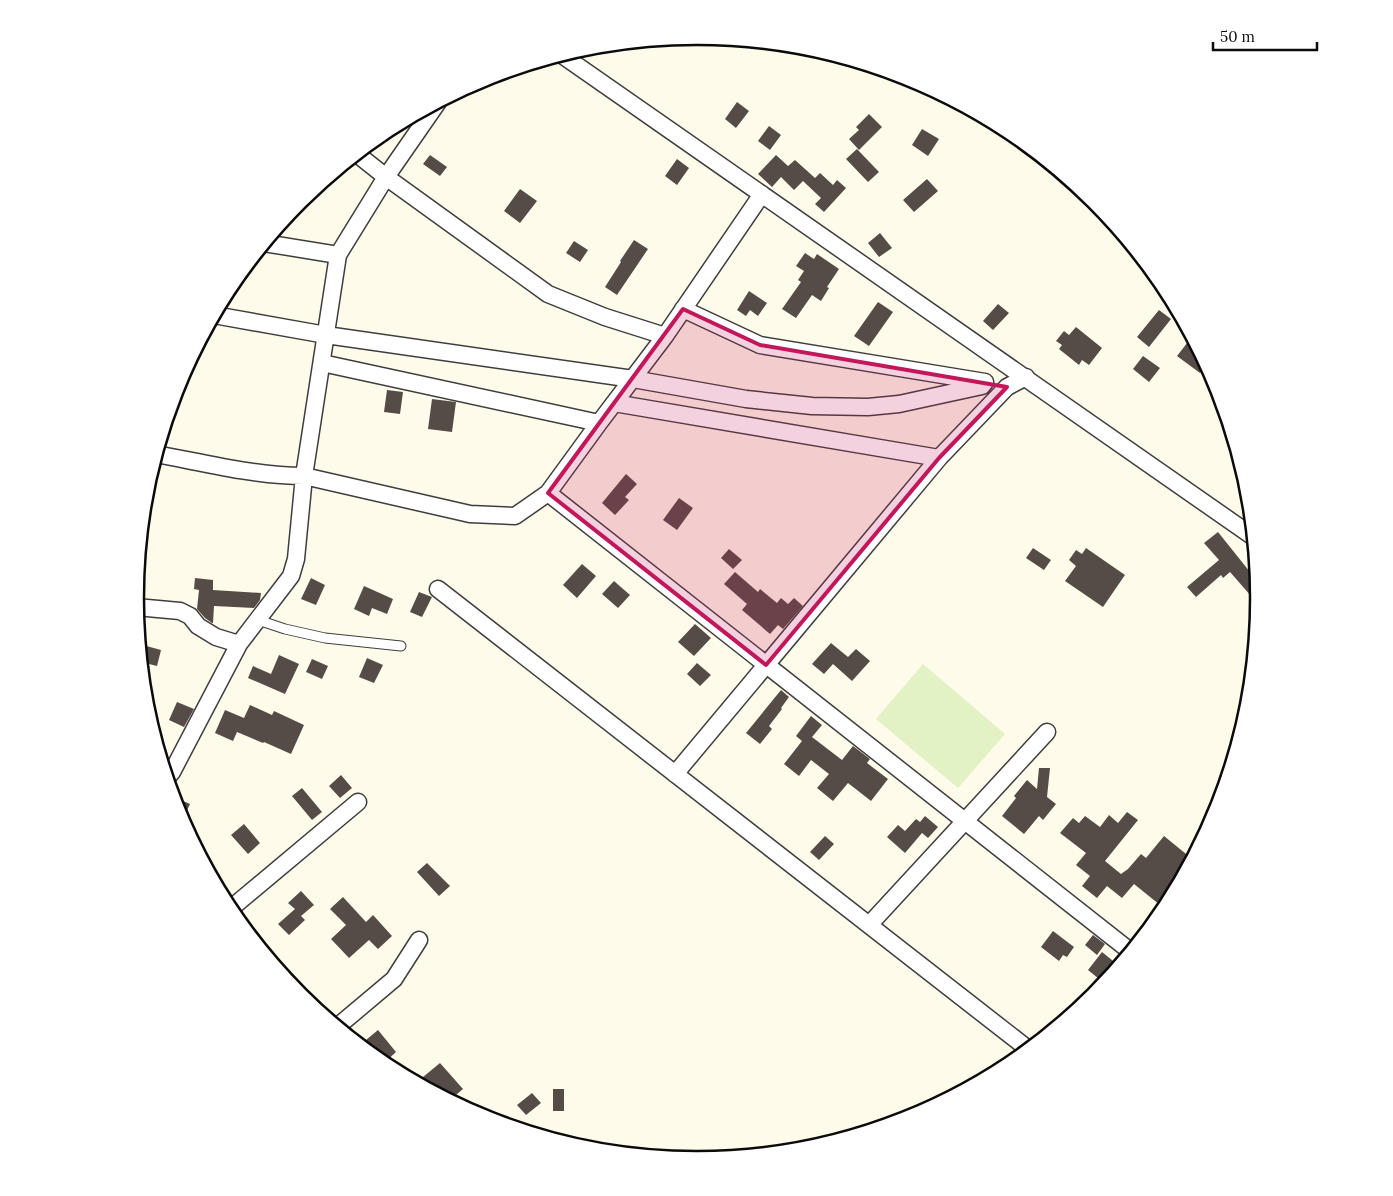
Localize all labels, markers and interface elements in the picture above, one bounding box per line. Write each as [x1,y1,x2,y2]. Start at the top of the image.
scale bar [1213,20,1317,52]
text: 50 m [1220,27,1255,46]

